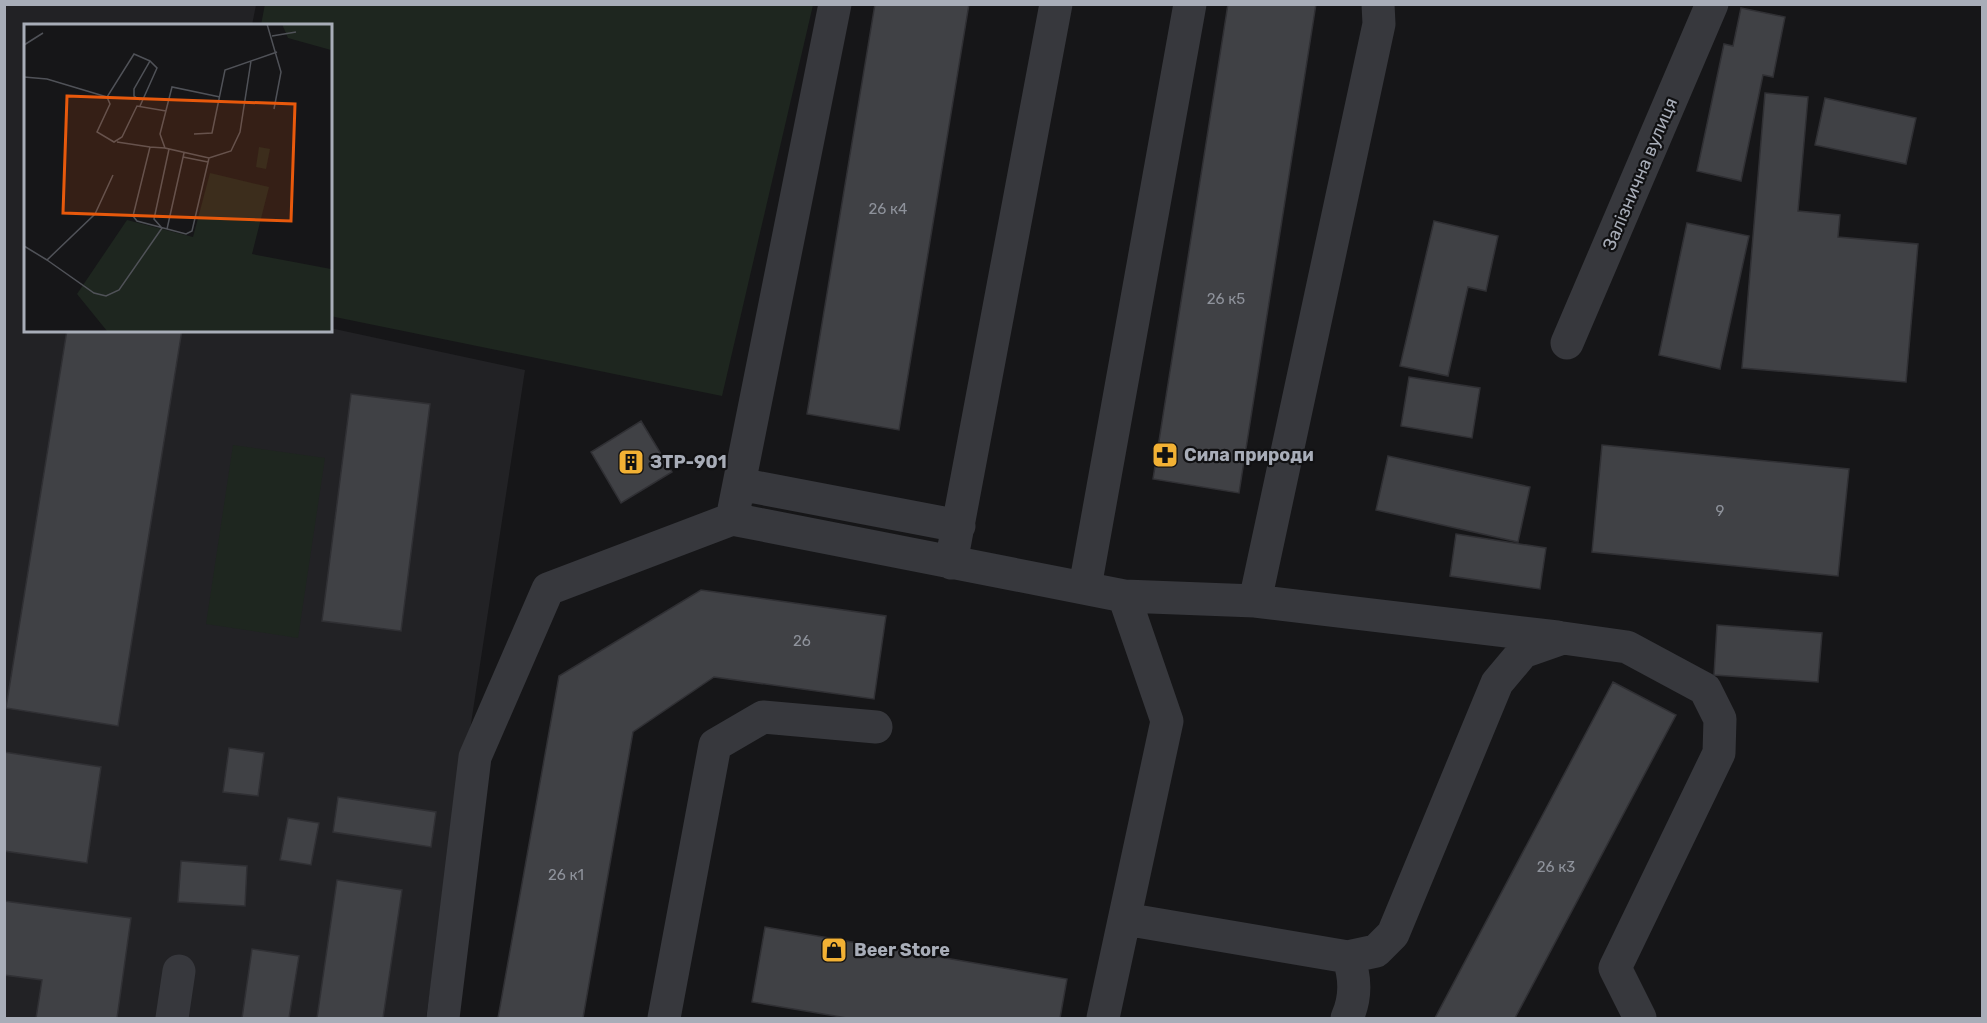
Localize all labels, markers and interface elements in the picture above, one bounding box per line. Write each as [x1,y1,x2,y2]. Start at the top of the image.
inset map [24,24,332,332]
street label: Залізнична вулиця [1598,94,1682,254]
house number: 26 к4 [869,200,907,218]
house number: 26 к5 [1207,290,1245,308]
pharmacy icon: Сила природи [1150,440,1180,470]
place label: Сила природи [1184,444,1314,466]
building icon: ЗТР-901 [616,447,646,477]
place label: ЗТР-901 [650,451,727,473]
house number: 9 [1716,502,1725,520]
house number: 26 [793,632,811,650]
house number: 26 к3 [1537,858,1575,876]
house number: 26 к1 [548,866,584,884]
shop icon: Beer Store [819,935,849,965]
place label: Beer Store [854,939,950,961]

